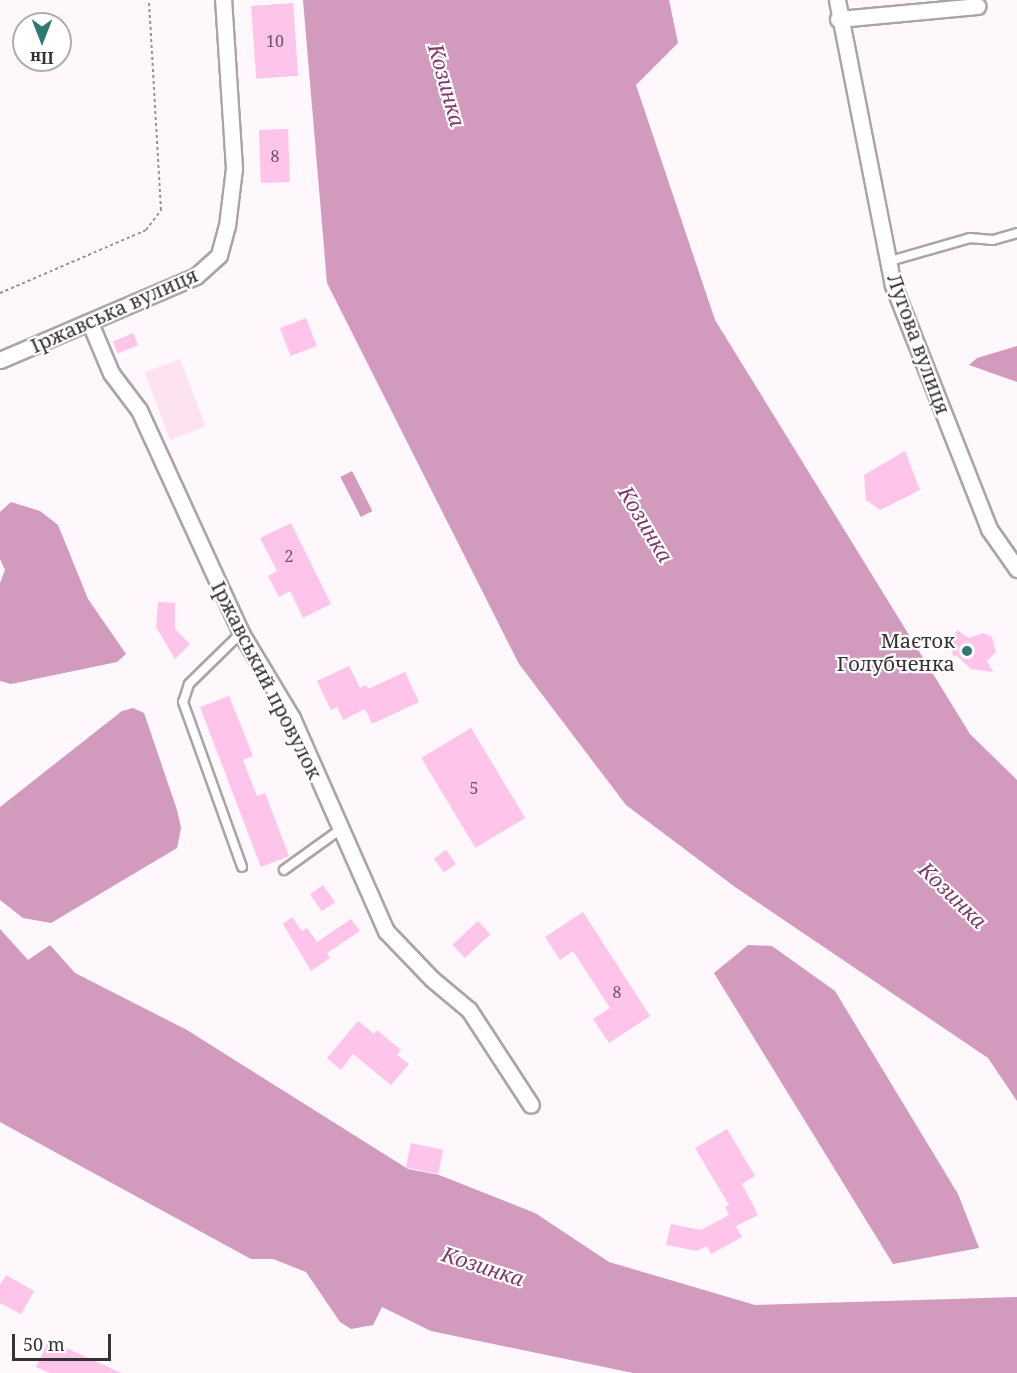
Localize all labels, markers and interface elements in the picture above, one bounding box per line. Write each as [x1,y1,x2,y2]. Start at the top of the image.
north arrow [12,12,72,72]
house number: 10 [266,31,284,51]
water label: Козинка [423,41,471,129]
text: Пн [30,47,54,69]
house number: 8 [271,146,279,166]
street label: Іржавська вулиця [27,262,201,358]
street label: Лугова вулиця [882,271,956,417]
water label: Козинка [613,481,679,567]
house number: 2 [285,546,293,566]
street label: Іржавський провулок [207,577,327,783]
place label: Маєток Голубченка [837,628,955,675]
marker: Маєток Голубченка [960,644,974,658]
house number: 5 [470,778,478,798]
water label: Козинка [914,857,992,933]
house number: 8 [613,982,621,1002]
water label: Козинка [439,1241,527,1291]
scale bar [15,1322,114,1360]
text: 50 m [23,1332,65,1356]

